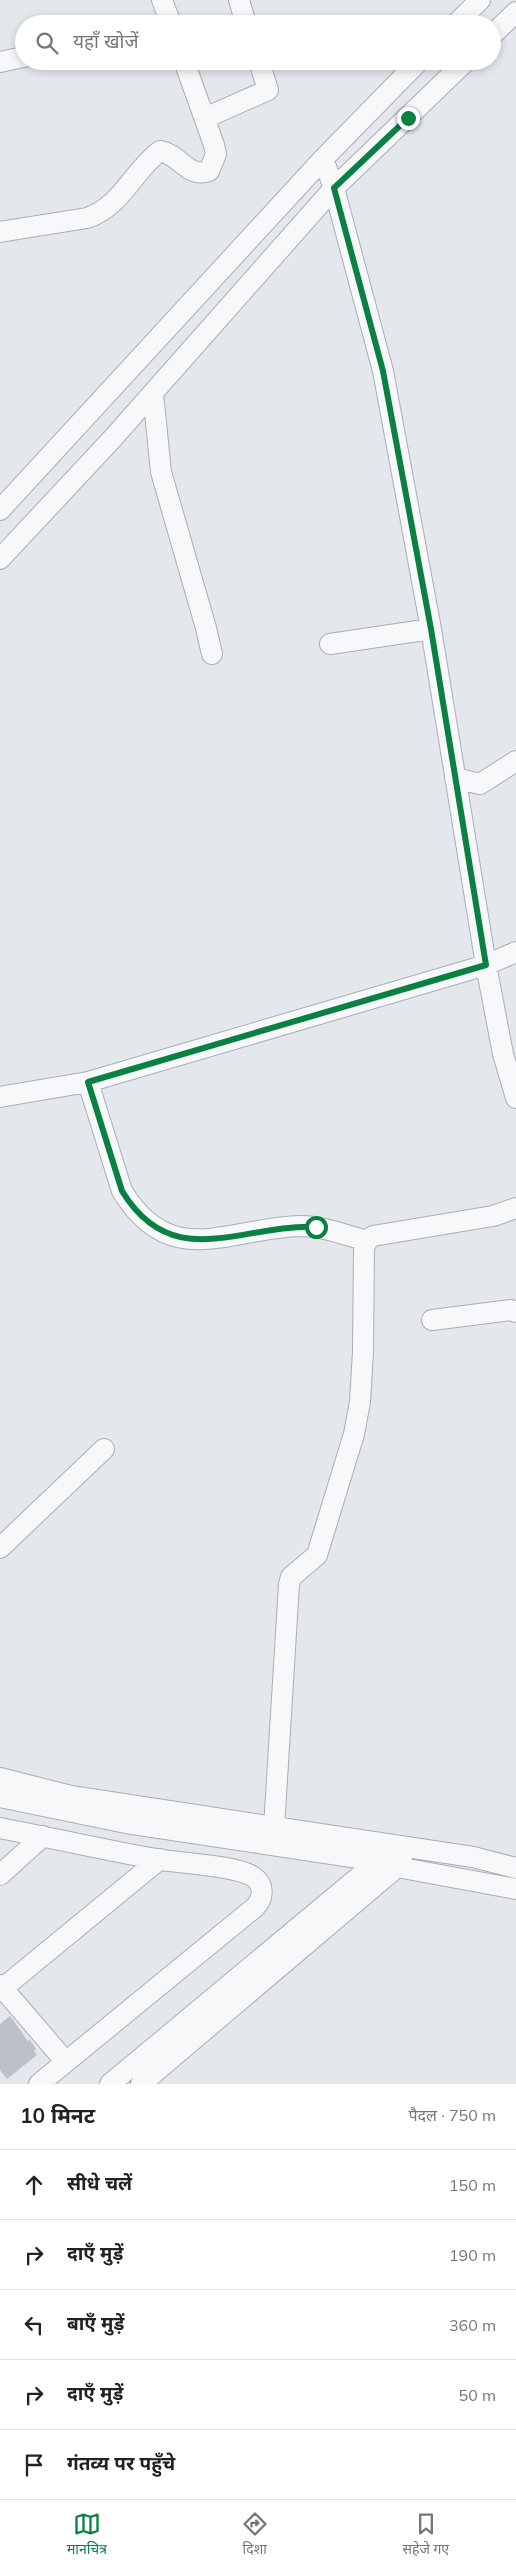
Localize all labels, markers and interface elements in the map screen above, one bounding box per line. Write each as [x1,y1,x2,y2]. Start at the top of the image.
search box [15,15,501,70]
icon: search [33,29,61,57]
text: यहाँ खोजें [73,29,139,53]
route end [397,107,420,130]
route start [305,1216,328,1239]
text: 10 मिनट [20,2102,95,2128]
text: पैदल · 750 m [408,2105,496,2125]
icon: ahead [20,2171,48,2199]
text: सीधे चलें [67,2171,132,2195]
text: 150 m [449,2175,496,2195]
icon: right [20,2241,48,2269]
text: दाएँ मुड़ें [67,2241,123,2265]
text: 190 m [449,2245,496,2265]
icon: left [20,2311,48,2339]
text: बाएँ मुड़ें [67,2311,124,2335]
text: 360 m [449,2315,496,2335]
icon: right [20,2381,48,2409]
text: दाएँ मुड़ें [67,2381,123,2405]
text: 50 m [459,2385,496,2405]
icon: arrive [20,2451,48,2479]
text: गंतव्य पर पहुँचे [67,2451,175,2475]
tab: मानचित्र [67,2510,107,2560]
tab: दिशा [241,2510,269,2560]
tab: सहेजे गए [403,2510,449,2560]

